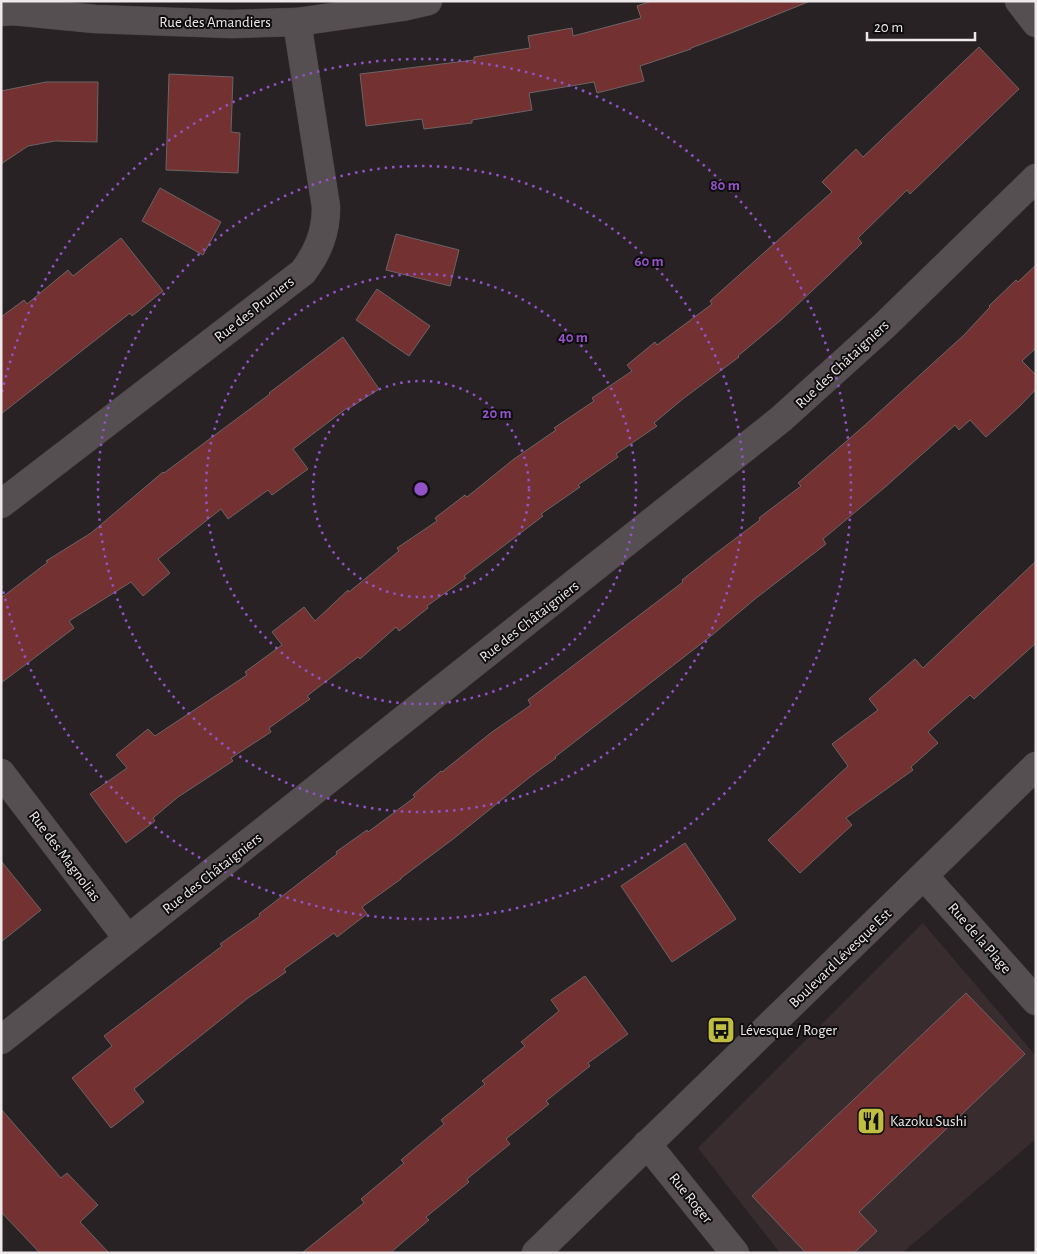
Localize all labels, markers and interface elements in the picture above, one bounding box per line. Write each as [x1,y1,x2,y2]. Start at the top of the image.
scale bar [867,10,974,42]
street label: Rue des Amandiers [159,15,271,30]
text: 20 m [874,20,903,35]
text: 80 m [710,178,740,193]
text: 60 m [634,254,664,269]
street label: Rue des Pruniers [212,274,297,345]
street label: Rue des Châtaigniers [793,317,892,411]
text: 40 m [558,330,588,345]
text: 20 m [482,406,512,421]
centre of rings [412,480,430,498]
street label: Rue des Châtaigniers [477,578,582,665]
street label: Rue des Magnolias [26,808,103,904]
street label: Rue des Châtaigniers [160,830,265,917]
street label: Rue de la Plage [945,900,1014,977]
street label: Boulevard Lévesque Est [786,906,894,1011]
bus stop icon: Lévesque / Roger [706,1015,736,1045]
place label: Lévesque / Roger [740,1023,837,1038]
restaurant icon: Kazoku Sushi [856,1106,886,1136]
place label: Kazoku Sushi [890,1114,967,1129]
street label: Rue Roger [666,1171,715,1226]

